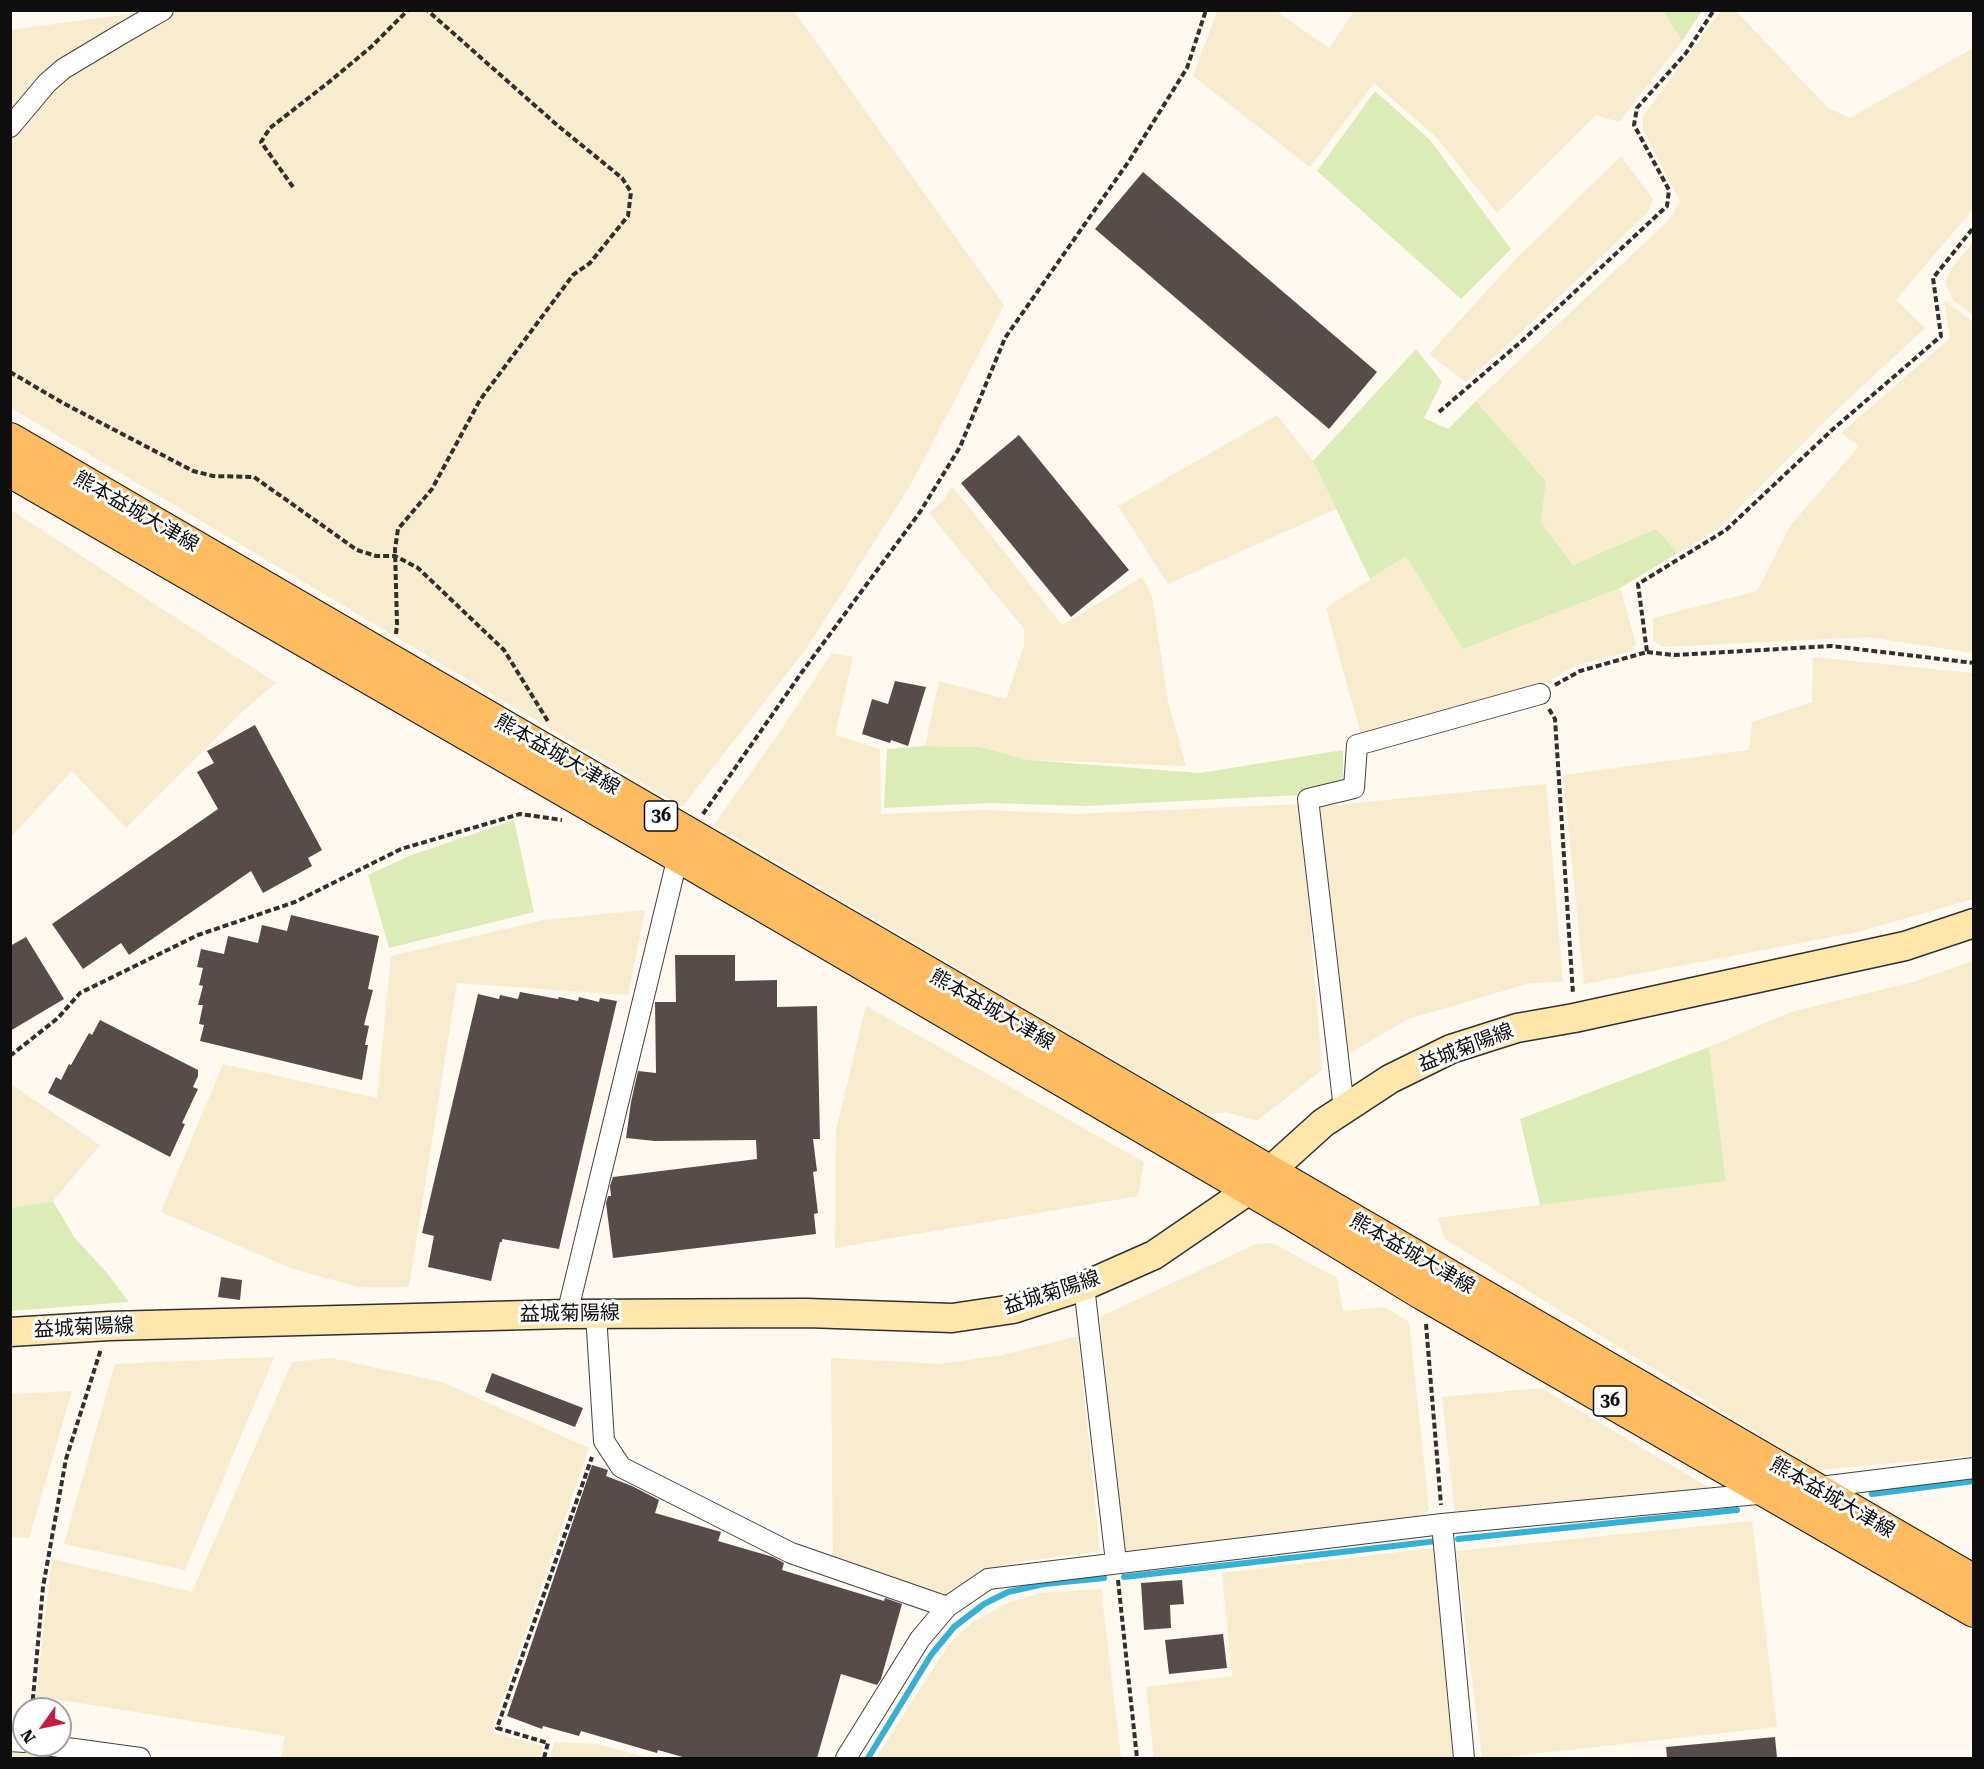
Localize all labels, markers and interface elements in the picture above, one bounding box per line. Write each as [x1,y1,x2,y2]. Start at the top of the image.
street label: 熊本益城大津線 [69,467,203,557]
street label: 熊本益城大津線 [490,710,624,800]
road number: 36 [644,801,678,831]
street label: 熊本益城大津線 [925,965,1059,1055]
street label: 益城菊陽線 [1415,1019,1517,1077]
street label: 熊本益城大津線 [1345,1209,1479,1299]
street label: 益城菊陽線 [1001,1266,1103,1320]
street label: 益城菊陽線 [520,1301,620,1327]
street label: 益城菊陽線 [33,1313,135,1343]
road number: 36 [1594,1386,1626,1416]
street label: 熊本益城大津線 [1765,1453,1899,1543]
north arrow [12,1697,72,1757]
text: N [17,1726,39,1746]

